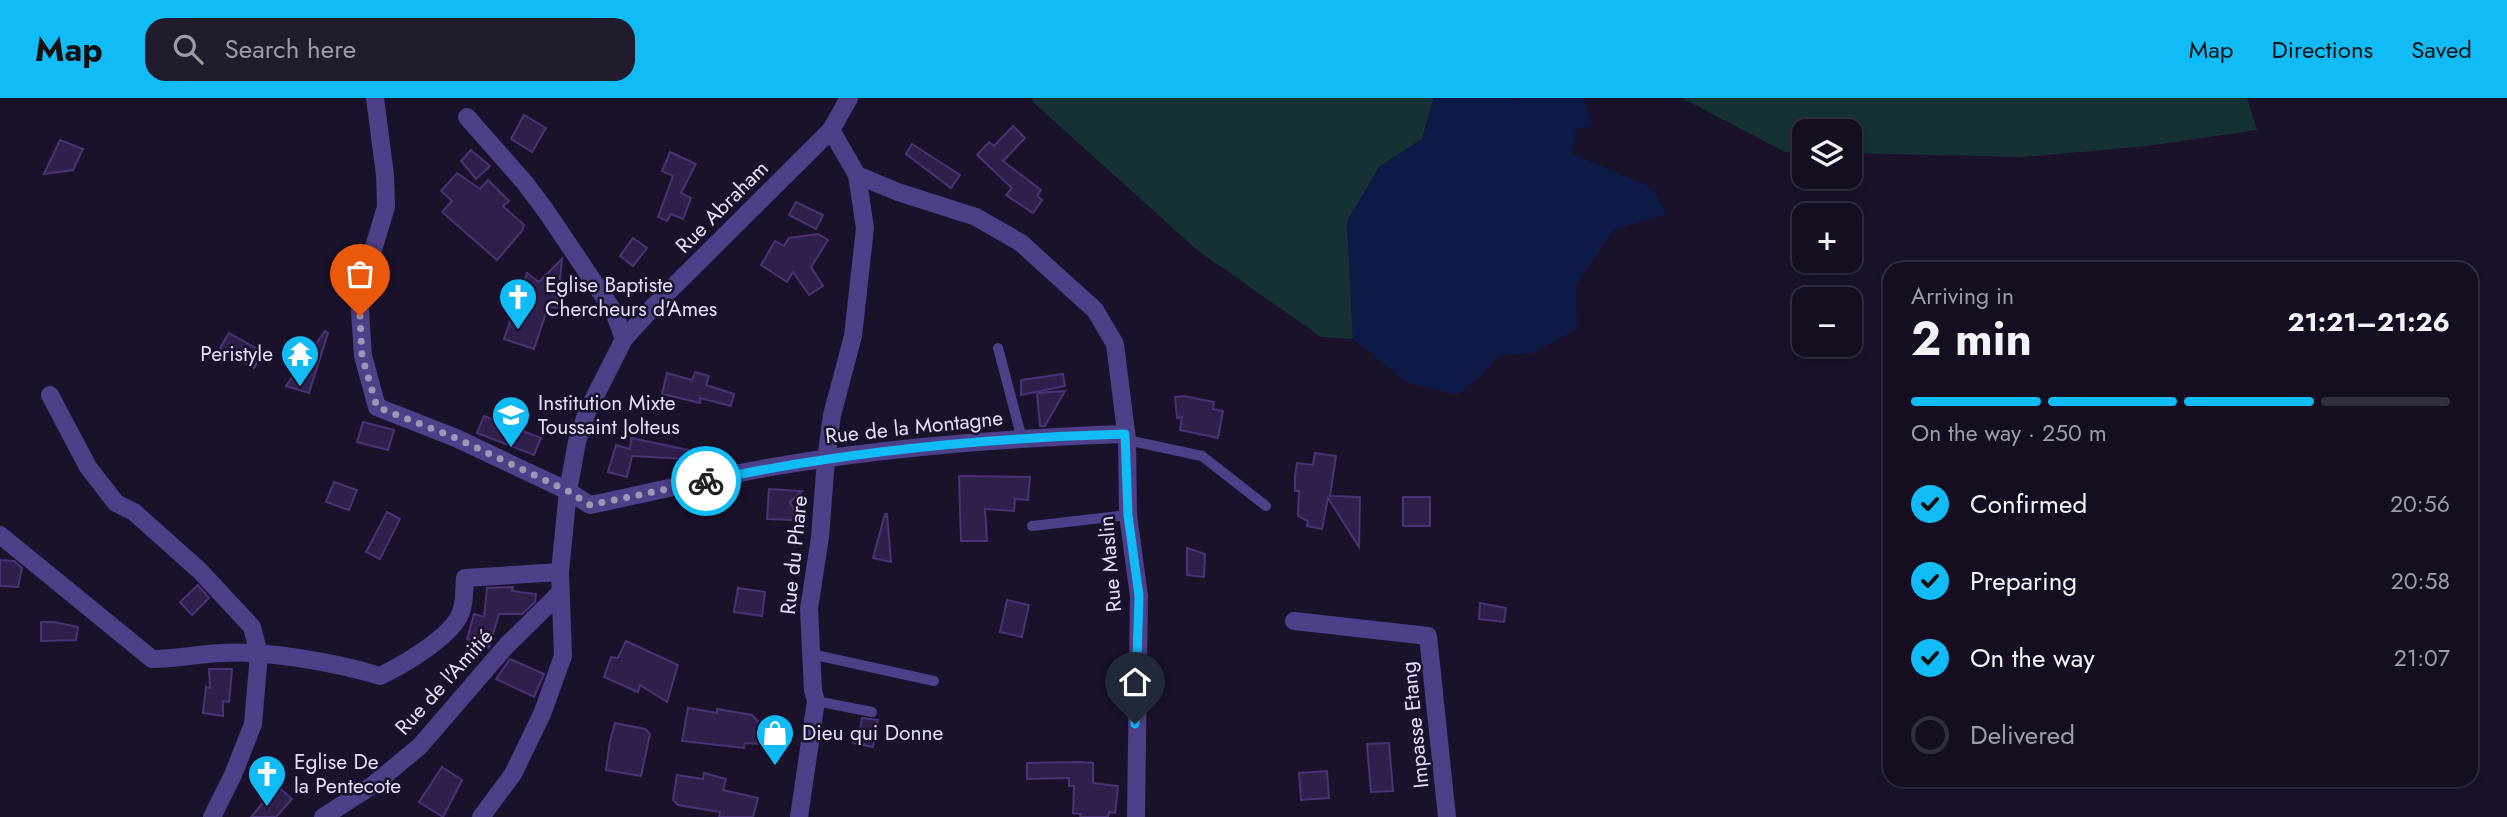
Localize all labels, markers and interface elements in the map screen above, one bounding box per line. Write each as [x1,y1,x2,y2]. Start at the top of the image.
search box [145,18,635,81]
text: Map [35,26,103,73]
icon: search [169,30,207,68]
text: Search here [225,30,356,68]
text: Map [2189,32,2234,67]
text: Directions [2272,32,2373,67]
text: Saved [2411,32,2472,67]
map controls [1792,119,1862,357]
button: layers [1792,119,1862,189]
street label: Rue Abraham [669,154,775,260]
button: + [1792,203,1862,273]
pin [330,244,390,316]
icon: bag [341,255,379,293]
place label: Eglise Baptiste Chercheurs d'Ames [545,270,717,324]
church icon: Eglise Baptiste Chercheurs d'Ames [497,276,539,331]
text: Arriving in [1911,279,2014,313]
button: − [1792,287,1862,357]
text: 21:21–21:26 [2288,303,2450,341]
text: 2 min [1911,306,2032,372]
temple icon: Peristyle [279,333,321,388]
place label: Peristyle [200,339,273,369]
place label: Institution Mixte Toussaint Jolteus [538,388,680,442]
school or university icon: Institution Mixte Toussaint Jolteus [490,394,532,449]
street label: Rue de la Montagne [824,403,1005,451]
text: On the way · 250 m [1911,416,2107,450]
courier [671,446,741,516]
icon: bike [687,462,725,500]
icon: check [1911,485,1949,523]
text: Confirmed [1970,485,2087,523]
text: 20:56 [2390,487,2450,521]
street label: Rue du Phare [773,494,815,616]
street label: Rue Maslin [1091,514,1129,614]
icon: check [1911,562,1949,600]
text: Preparing [1970,562,2077,600]
text: 20:58 [2391,564,2450,598]
street label: Rue de l'Amitié [388,622,500,742]
icon: check [1911,639,1949,677]
text: On the way [1970,639,2095,677]
text: 21:07 [2394,641,2450,675]
pin [1105,652,1165,724]
street label: Impasse Etang [1393,660,1437,790]
icon: home [1116,663,1154,701]
shop icon: Dieu qui Donne [754,712,796,767]
text: Delivered [1970,716,2075,754]
place label: Dieu qui Donne [802,718,943,748]
place label: Eglise De la Pentecote [294,747,401,801]
church icon: Eglise De la Pentecote [246,753,288,808]

